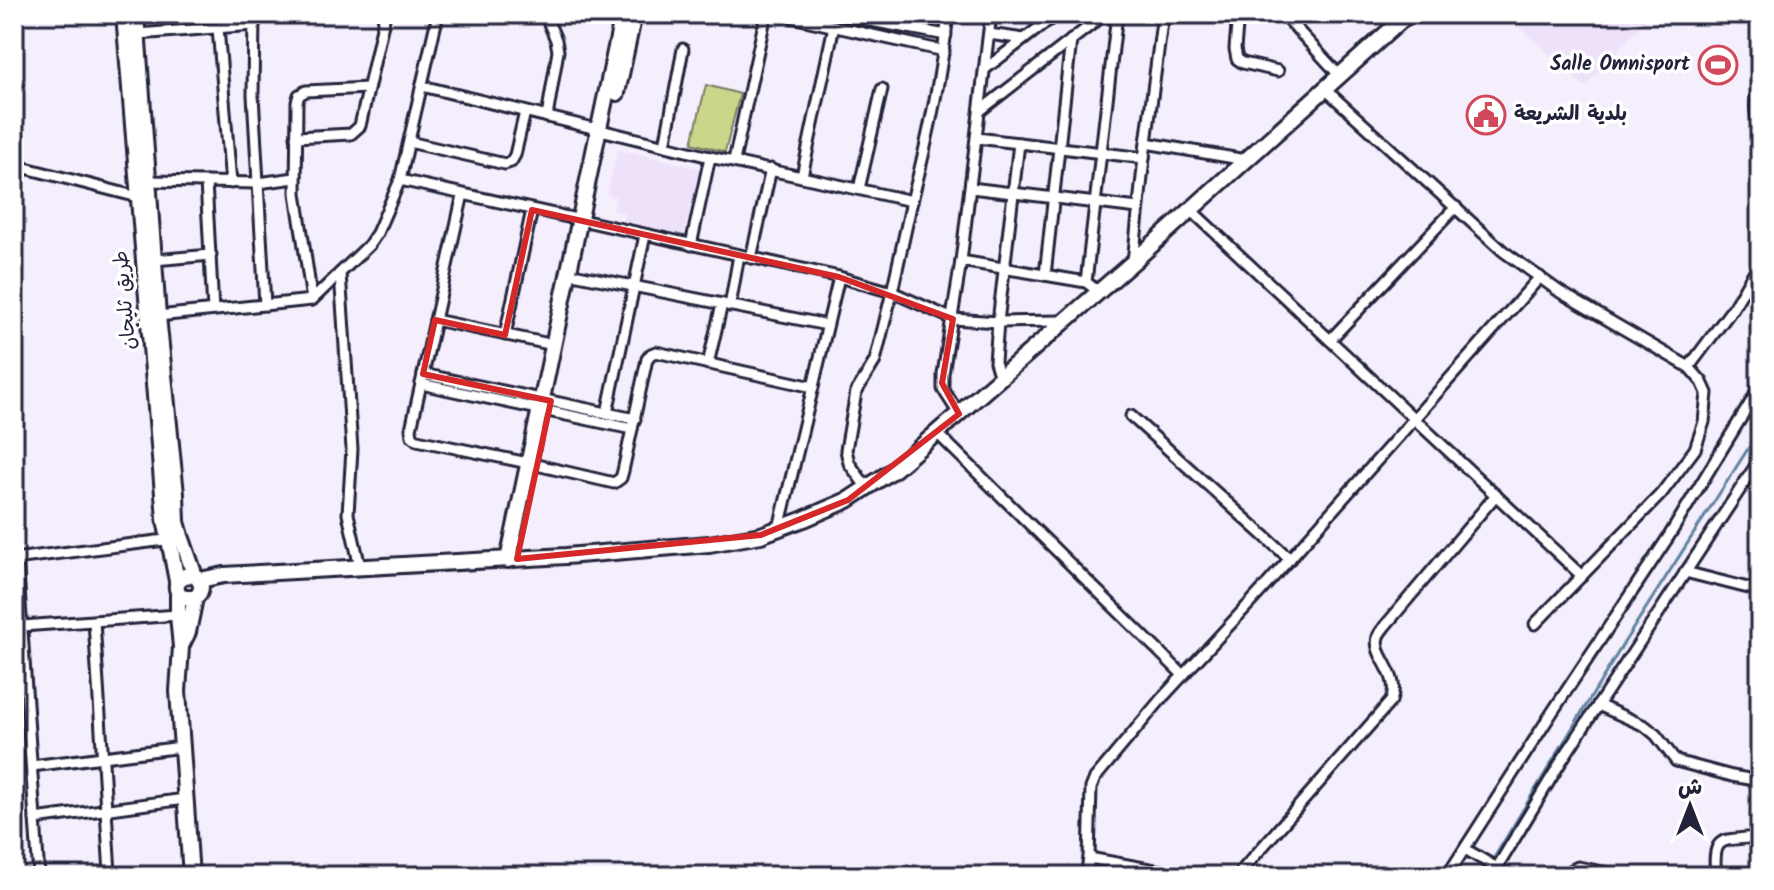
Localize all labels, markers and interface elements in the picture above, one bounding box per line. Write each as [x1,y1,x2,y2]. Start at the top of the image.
sports icon: Salle Omnisport [1697,44,1739,86]
place label: Salle Omnisport [1550,49,1691,81]
public building icon: بلدية الشريعة [1465,94,1507,136]
place label: بلدية الشريعة [1514,99,1627,131]
street label: طريق ثليجان [106,249,146,351]
north arrow [1650,766,1730,846]
text: ش [1678,771,1702,806]

